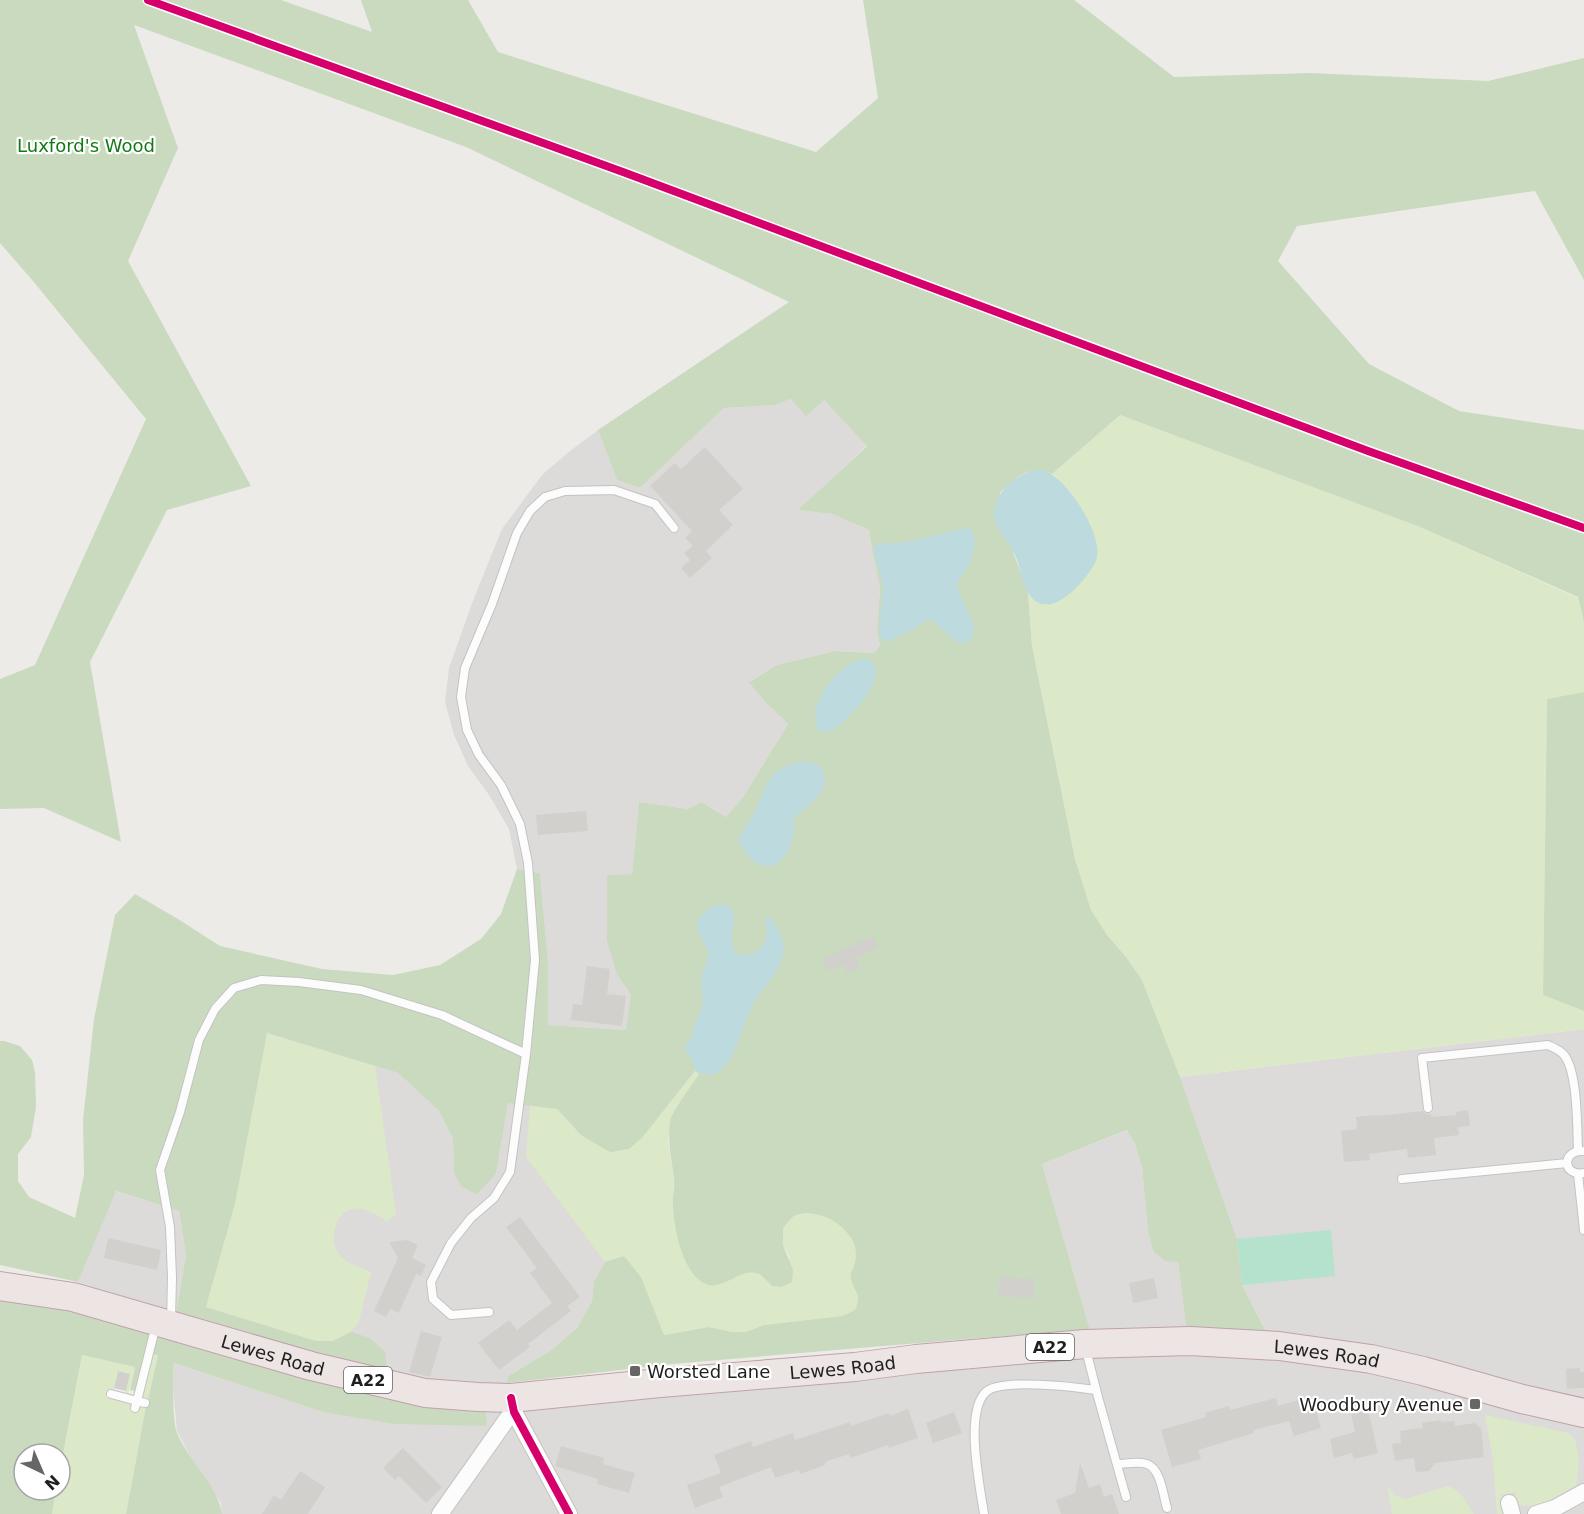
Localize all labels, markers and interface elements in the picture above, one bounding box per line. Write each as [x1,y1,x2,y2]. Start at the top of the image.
park label: Luxford's Wood [17,135,155,156]
street label: Lewes Road [219,1330,327,1379]
road number: A22 [1026,1334,1074,1360]
street label: Lewes Road [1273,1335,1382,1371]
street label: Lewes Road [789,1351,897,1383]
place label: Worsted Lane [647,1361,770,1382]
marker: Worsted Lane [628,1364,642,1378]
road number: A22 [344,1367,392,1393]
place label: Woodbury Avenue [1299,1394,1463,1415]
marker: Woodbury Avenue [1468,1397,1482,1411]
north arrow [12,1442,72,1502]
text: N [41,1471,63,1494]

